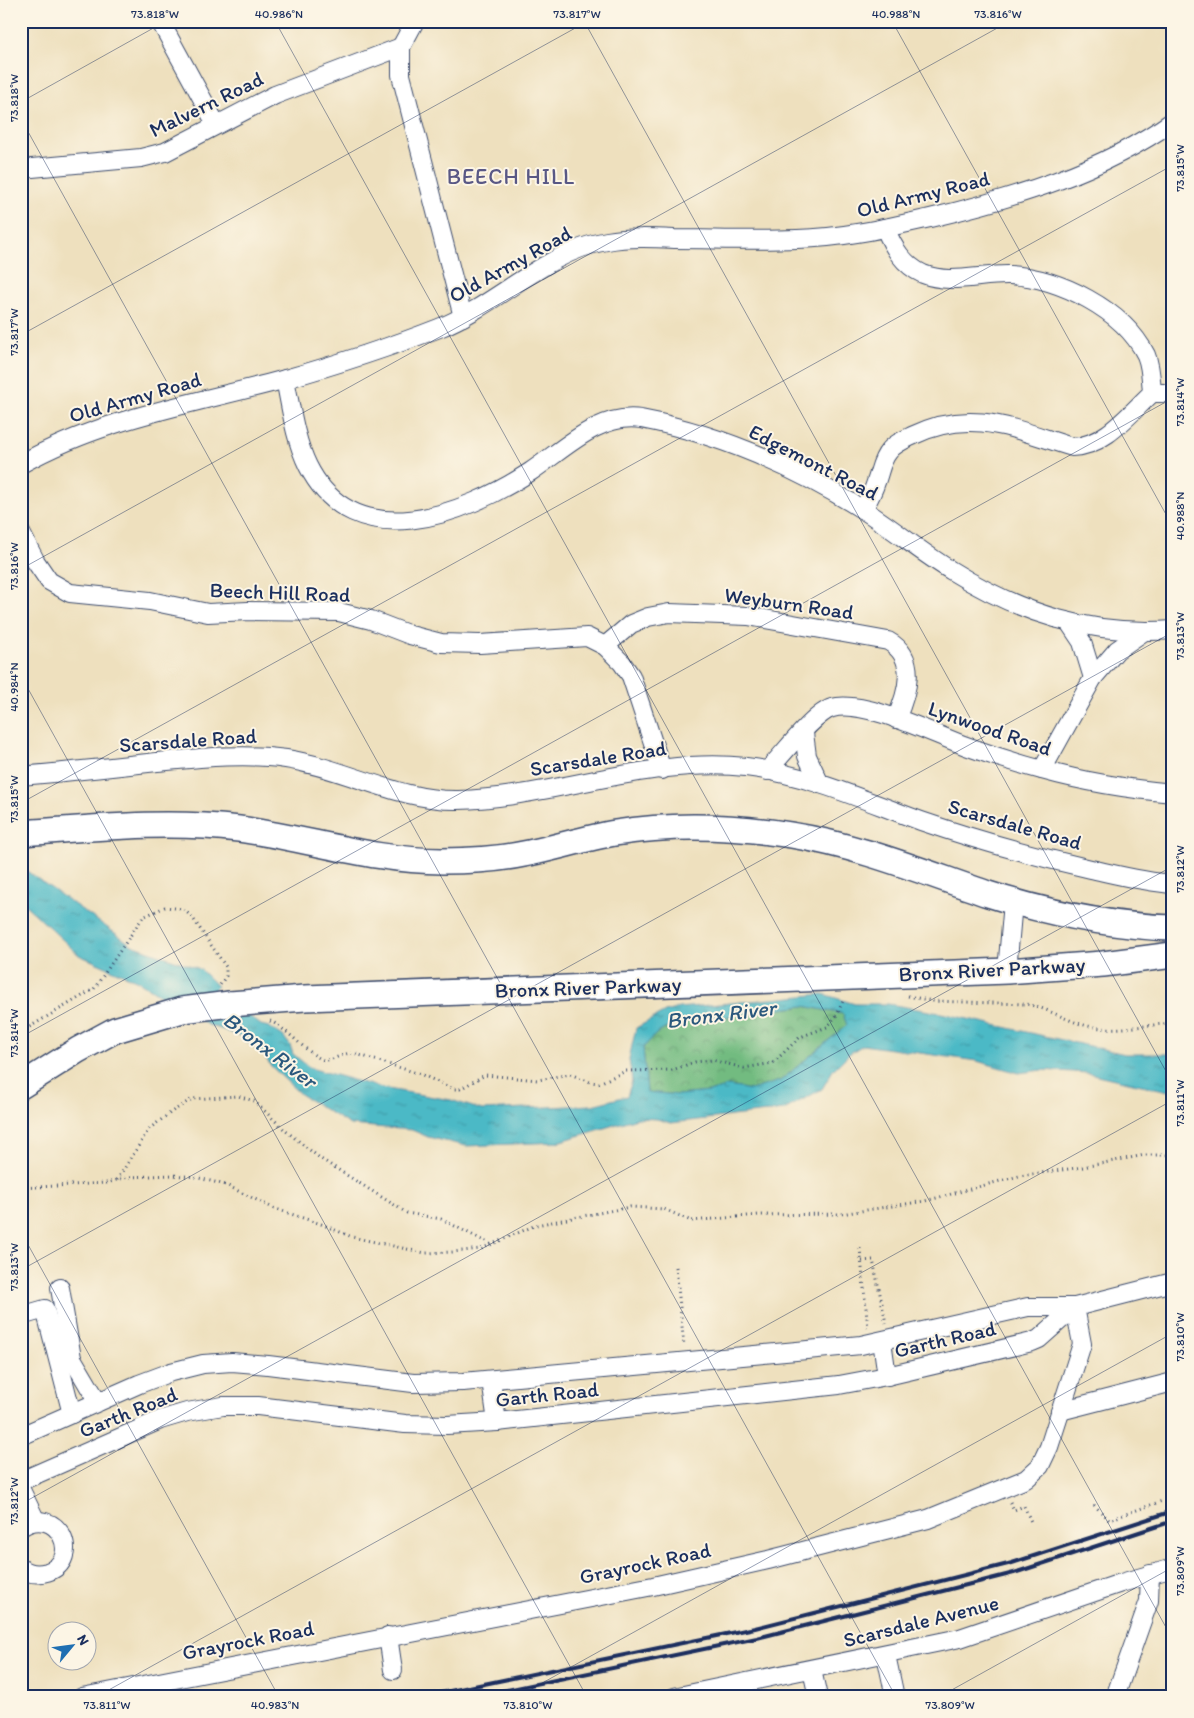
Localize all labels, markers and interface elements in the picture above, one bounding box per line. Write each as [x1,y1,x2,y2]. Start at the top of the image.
text: 73.818°W [131,7,179,21]
text: 40.986°N [255,7,303,21]
text: 73.817°W [553,7,601,21]
text: 40.988°N [872,7,920,21]
text: 73.816°W [974,7,1022,21]
street label: Malvern Road [145,66,267,142]
text: 73.818°W [7,74,21,122]
text: 73.815°W [1173,144,1187,192]
district label: BEECH HILL [447,163,575,190]
street label: Old Army Road [854,165,993,223]
street label: Old Army Road [444,220,576,308]
text: 73.817°W [7,308,21,356]
street label: Old Army Road [66,366,204,428]
text: 73.814°W [1173,378,1187,426]
street label: Edgemont Road [745,419,884,506]
text: 40.988°N [1173,492,1187,540]
text: 73.816°W [7,542,21,590]
street label: Beech Hill Road [209,577,351,607]
street label: Weyburn Road [723,582,855,624]
text: 73.813°W [1173,612,1187,660]
text: 40.984°N [7,662,21,712]
street label: Lynwood Road [925,695,1055,761]
street label: Scarsdale Road [118,723,258,757]
street label: Scarsdale Road [528,735,669,781]
text: 73.815°W [7,775,21,823]
street label: Scarsdale Road [945,793,1085,855]
text: 73.812°W [1173,845,1187,893]
street label: Bronx River Parkway [898,952,1086,986]
street label: Bronx River Parkway [494,971,682,1003]
water label: Bronx River [665,994,780,1034]
water label: Bronx River [218,1006,324,1096]
text: 73.814°W [7,1009,21,1057]
text: 73.811°W [1173,1080,1187,1126]
text: 73.813°W [7,1243,21,1291]
text: 73.810°W [1173,1313,1187,1361]
street label: Garth Road [892,1315,999,1363]
street label: Garth Road [494,1376,600,1412]
street label: Garth Road [75,1381,181,1443]
text: 73.812°W [7,1477,21,1525]
street label: Grayrock Road [577,1537,714,1589]
text: 73.809°W [1173,1546,1187,1596]
street label: Scarsdale Avenue [841,1590,1001,1652]
street label: Grayrock Road [180,1615,317,1665]
north arrow [48,1620,98,1670]
text: N [73,1632,93,1648]
text: 73.811°W [84,1698,130,1712]
text: 40.983°N [251,1698,299,1712]
text: 73.810°W [504,1698,552,1712]
text: 73.809°W [925,1698,975,1712]

